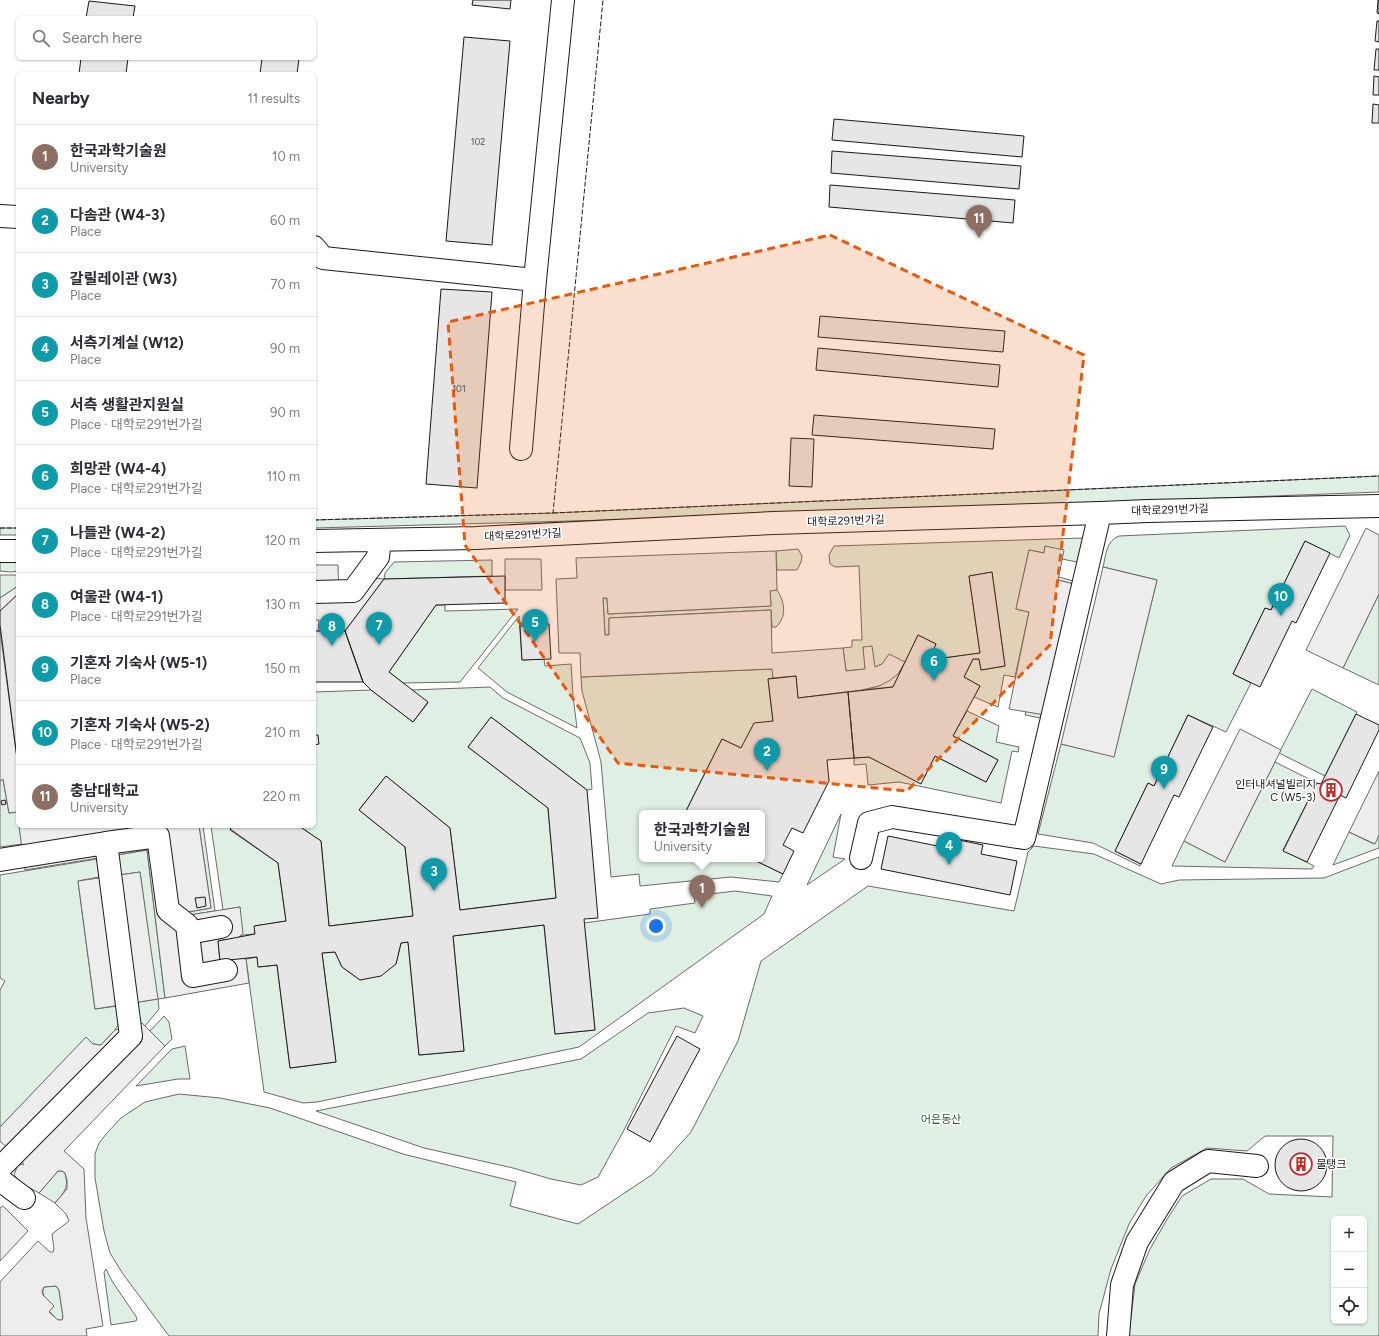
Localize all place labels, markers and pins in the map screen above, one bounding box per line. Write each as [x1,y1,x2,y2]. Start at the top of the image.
pin: 11 [966,205,992,238]
pin: 10 [1268,583,1294,616]
pin: 5 [522,609,548,642]
pin: 7 [366,612,392,645]
pin: 8 [319,613,345,646]
pin: 6 [921,648,947,681]
pin: 2 [754,738,780,771]
pin: 9 [1151,756,1177,789]
building icon: 인터내셔널빌리지 C (W5-3) [1318,777,1344,803]
place label: 인터내셔널빌리지 C (W5-3) [1235,778,1316,804]
pin: 4 [936,832,962,865]
pin: 3 [421,858,447,891]
pin: 1 [689,875,715,908]
building icon: 물탱크 [1288,1151,1314,1177]
place label: 물탱크 [1316,1158,1346,1171]

